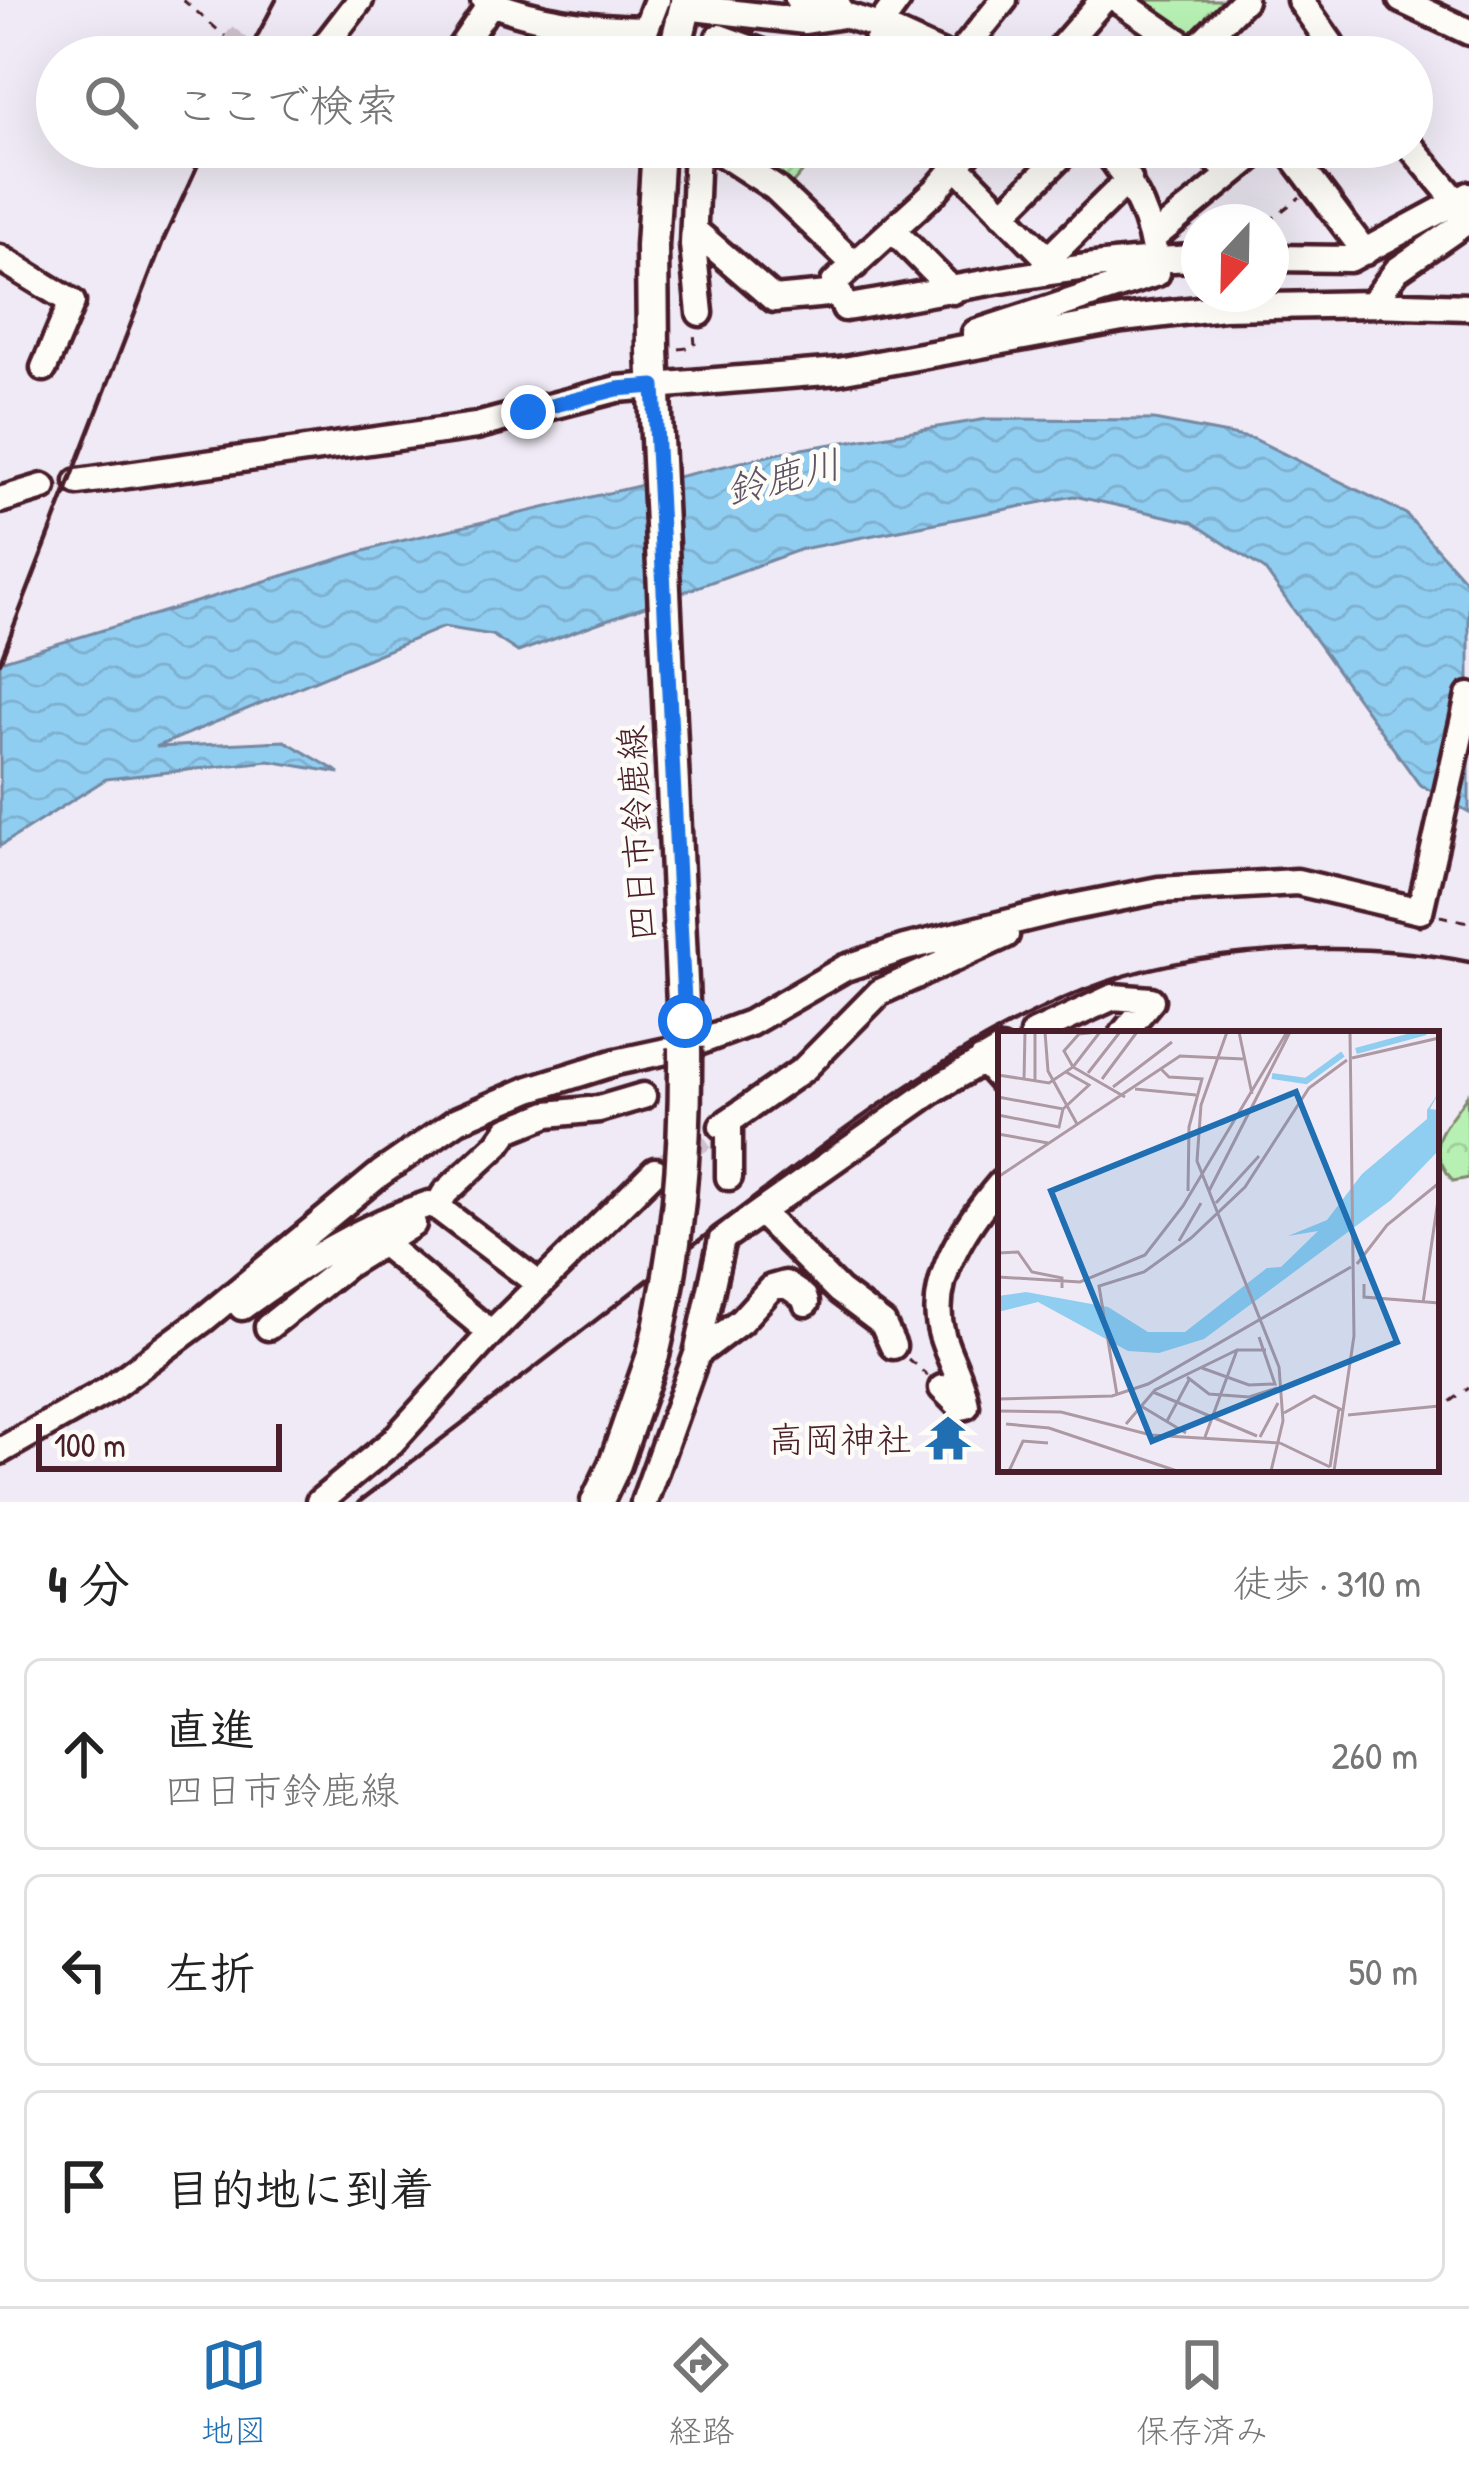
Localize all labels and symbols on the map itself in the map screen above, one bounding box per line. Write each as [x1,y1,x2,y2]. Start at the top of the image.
north arrow [1181,204,1289,312]
route end [501,385,555,439]
water label: 鈴鹿川 [720,436,846,516]
street label: 四日市鈴鹿線 [606,724,666,942]
route start [658,994,712,1048]
inset map [998,1031,1439,1472]
temple icon: 高岡神社 [923,1413,973,1463]
place label: 高岡神社 [768,1414,912,1463]
scale bar [36,1418,282,1471]

